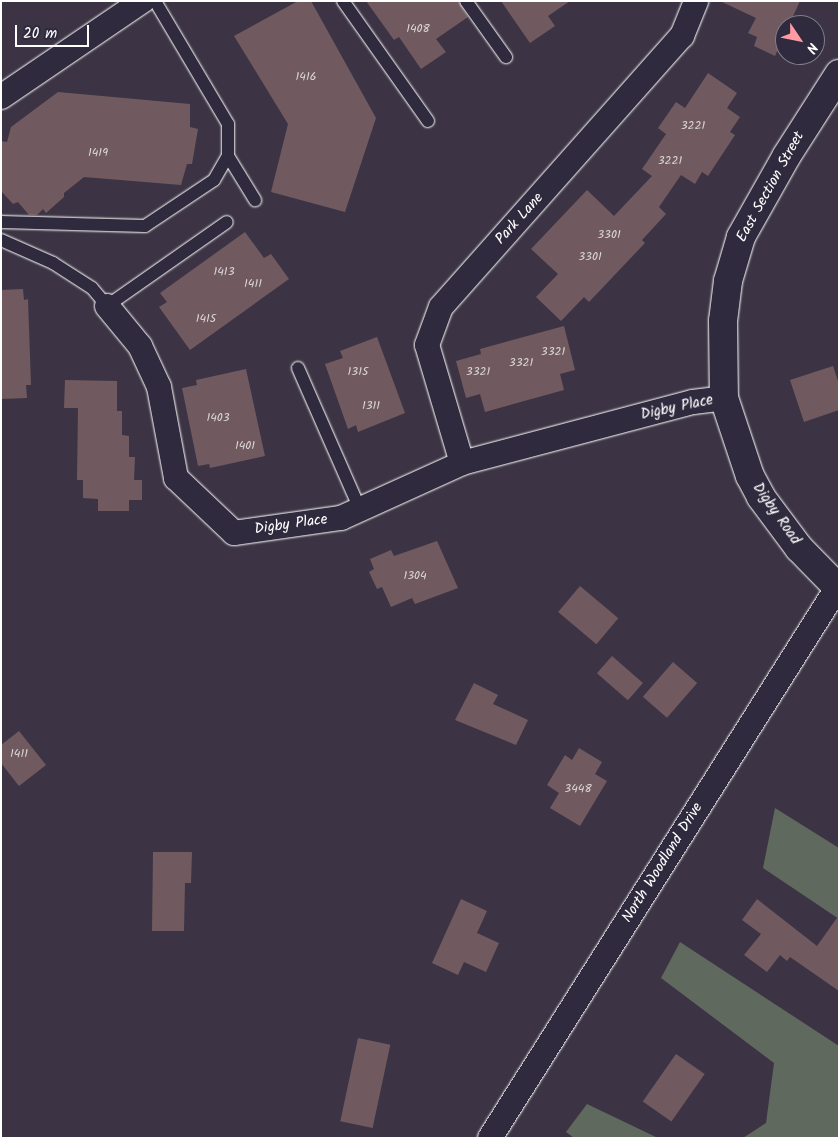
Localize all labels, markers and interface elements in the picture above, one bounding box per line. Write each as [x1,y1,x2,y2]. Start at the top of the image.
scale bar [18,15,91,47]
north arrow [775,15,825,65]
text: 20 m [23,22,57,46]
house number: 1408 [406,22,430,36]
text: N [800,38,823,58]
house number: 1416 [296,70,316,84]
house number: 3221 [681,119,705,133]
street label: East Section Street [733,129,809,245]
house number: 1419 [88,146,108,160]
house number: 3221 [658,154,682,168]
street label: Park Lane [492,190,548,248]
house number: 3301 [597,228,621,242]
house number: 3301 [578,250,602,264]
house number: 1413 [214,265,234,279]
house number: 1411 [244,277,262,291]
house number: 1415 [196,312,216,326]
house number: 3321 [541,345,565,359]
house number: 3321 [509,356,533,370]
house number: 1315 [348,365,368,379]
house number: 3321 [466,365,490,379]
street label: Digby Place [639,392,715,424]
house number: 1311 [362,399,380,413]
house number: 1403 [206,411,230,425]
house number: 1401 [235,439,255,453]
street label: Digby Road [748,480,804,548]
street label: Digby Place [253,511,329,539]
house number: 1304 [403,569,427,583]
house number: 1411 [10,747,28,761]
house number: 3448 [564,782,592,796]
street label: North Woodland Drive [619,800,707,926]

